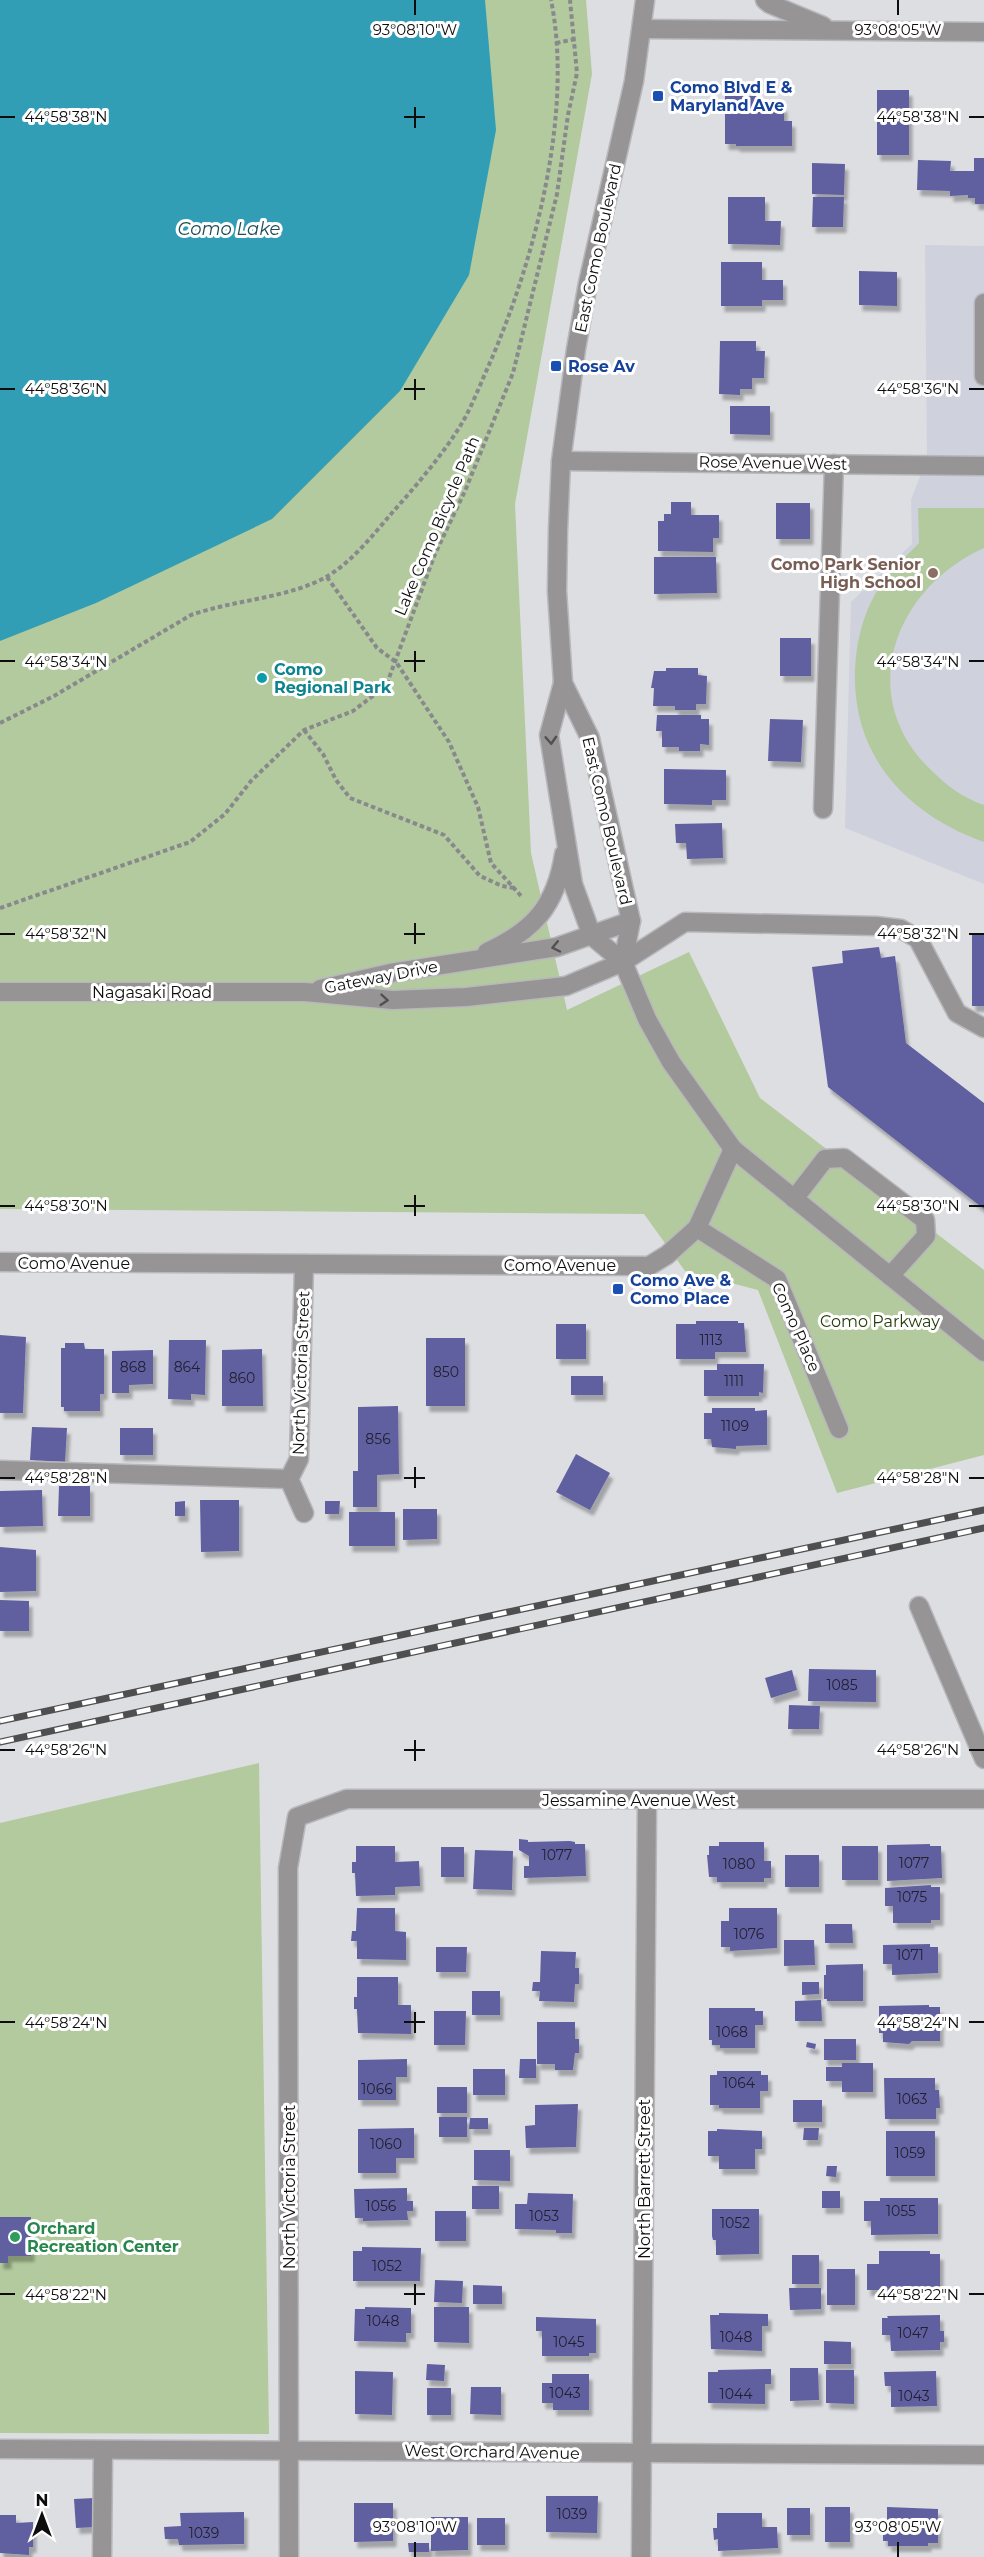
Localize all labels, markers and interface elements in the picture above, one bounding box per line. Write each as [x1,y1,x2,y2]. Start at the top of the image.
text: 93°08'10"W [373,20,458,39]
text: 93°08'05"W [855,20,942,39]
place label: Como Blvd E & Maryland Ave [670,78,793,115]
marker: Como Blvd E & Maryland Ave [651,89,665,103]
text: 44°58'38"N [24,107,108,126]
text: 44°58'38"N [876,107,960,126]
street label: East Como Boulevard [571,162,625,334]
water label: Como Lake [178,218,281,240]
place label: Rose Av [568,357,635,376]
marker: Rose Av [549,359,563,373]
text: 44°58'36"N [25,379,107,398]
text: 44°58'36"N [877,379,959,398]
street label: Lake Como Bicycle Path [391,433,483,619]
street label: Rose Avenue West [698,452,848,474]
place label: Como Park Senior High School [771,555,921,592]
marker: Como Park Senior High School [926,566,940,580]
text: 44°58'34"N [25,652,107,671]
text: 44°58'34"N [877,652,959,671]
place label: Como Regional Park [274,660,392,697]
marker: Como Regional Park [255,671,269,685]
street label: East Como Boulevard [578,735,636,907]
one-way arrow [544,736,557,745]
text: 44°58'32"N [25,924,107,943]
text: 44°58'32"N [877,924,959,943]
one-way arrow [551,939,561,952]
street label: Gateway Drive [323,957,439,997]
street label: Nagasaki Road [92,983,212,1002]
one-way arrow [379,993,388,1006]
text: 44°58'30"N [24,1196,108,1215]
text: 44°58'30"N [876,1196,960,1215]
street label: Como Avenue [18,1254,130,1273]
street label: Como Avenue [504,1256,616,1275]
place label: Como Ave & Como Place [630,1271,731,1308]
street label: Como Place [768,1279,824,1375]
marker: Como Ave & Como Place [611,1282,625,1296]
street label: North Victoria Street [289,1290,313,1455]
park label: Como Parkway [820,1312,940,1331]
house number: 1113 [699,1331,723,1349]
house number: 868 [120,1358,146,1376]
house number: 864 [174,1358,201,1376]
house number: 850 [433,1363,459,1381]
house number: 860 [229,1369,255,1387]
house number: 1111 [724,1372,744,1390]
house number: 1109 [721,1417,749,1435]
house number: 856 [365,1430,391,1448]
text: 44°58'28"N [24,1468,108,1487]
text: 44°58'28"N [876,1468,960,1487]
house number: 1085 [826,1676,858,1694]
text: 44°58'26"N [25,1740,107,1759]
text: 44°58'26"N [877,1740,959,1759]
street label: Jessamine Avenue West [541,1791,737,1810]
house number: 1077 [542,1846,572,1864]
house number: 1077 [899,1854,929,1872]
house number: 1080 [723,1855,755,1873]
house number: 1075 [897,1888,927,1906]
house number: 1076 [734,1925,765,1943]
house number: 1071 [896,1946,924,1964]
text: 44°58'24"N [25,2013,107,2032]
text: 44°58'24"N [877,2013,959,2032]
house number: 1068 [716,2023,748,2041]
house number: 1064 [723,2074,756,2092]
house number: 1066 [361,2080,393,2098]
house number: 1063 [897,2090,927,2108]
street label: North Barrett Street [635,2098,654,2259]
street label: North Victoria Street [280,2104,299,2269]
house number: 1060 [370,2135,402,2153]
house number: 1059 [895,2144,925,2162]
house number: 1056 [366,2197,397,2215]
house number: 1055 [886,2202,916,2220]
house number: 1053 [529,2207,559,2225]
house number: 1052 [720,2214,750,2232]
place label: Orchard Recreation Center [27,2219,179,2256]
marker: Orchard Recreation Center [8,2230,22,2244]
house number: 1052 [372,2257,402,2275]
text: 44°58'22"N [25,2285,107,2304]
text: 44°58'22"N [877,2285,959,2304]
house number: 1048 [367,2312,399,2330]
house number: 1047 [897,2324,929,2342]
house number: 1048 [720,2328,752,2346]
house number: 1045 [553,2333,585,2351]
house number: 1043 [549,2384,581,2402]
house number: 1044 [720,2385,753,2403]
house number: 1043 [898,2387,930,2405]
street label: West Orchard Avenue [404,2441,580,2463]
north arrow [12,2485,72,2545]
text: N [36,2491,48,2510]
house number: 1039 [557,2505,587,2523]
text: 93°08'10"W [373,2517,458,2536]
text: 93°08'05"W [855,2517,942,2536]
house number: 1039 [189,2524,219,2542]

